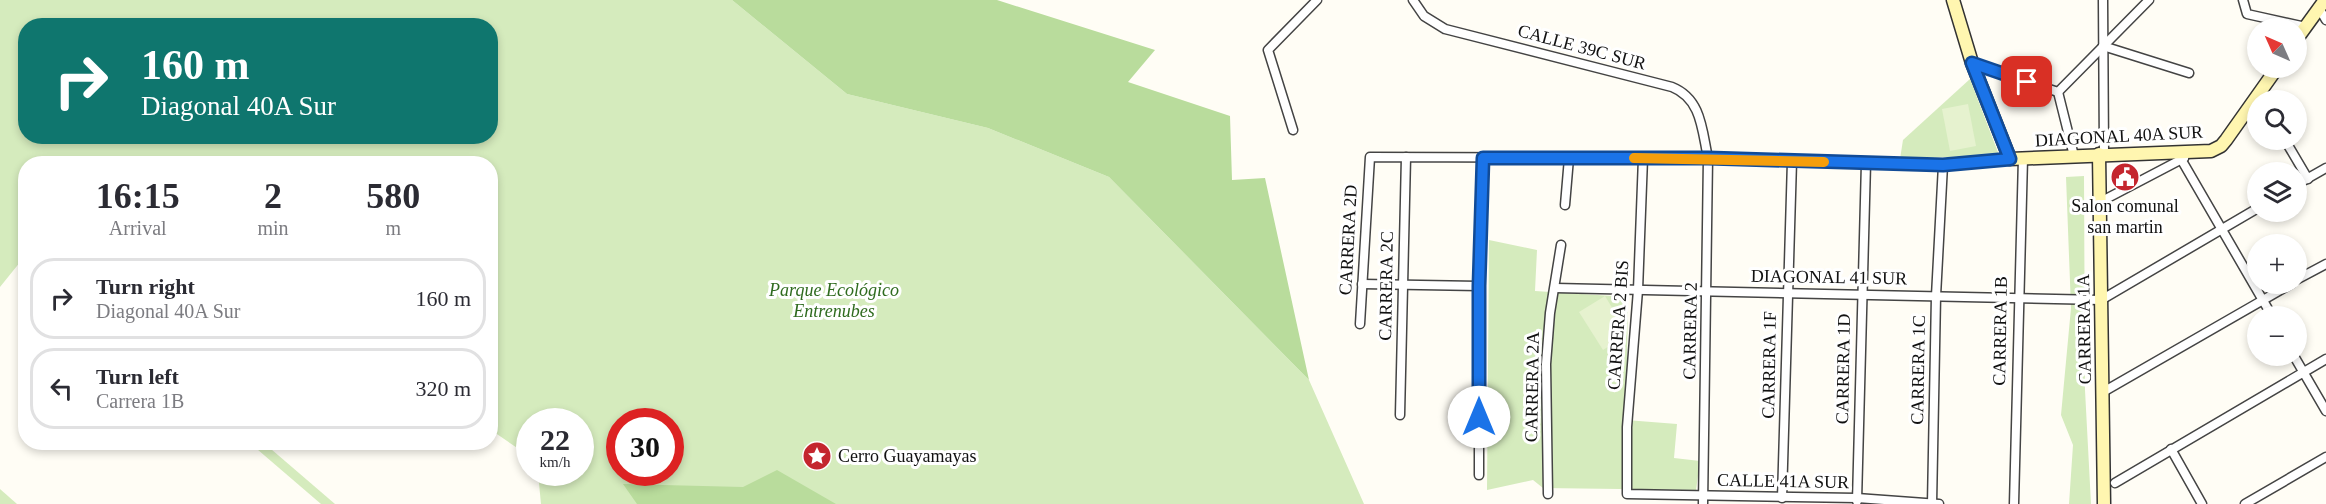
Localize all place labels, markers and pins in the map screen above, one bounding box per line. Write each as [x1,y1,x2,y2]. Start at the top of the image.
pin [2001,56,2052,107]
public building icon: Salon comunal san martin [2109,161,2141,193]
place label: Salon comunal san martin [2071,196,2179,237]
place icon: Cerro Guayamayas [801,440,833,472]
place label: Cerro Guayamayas [838,446,976,466]

